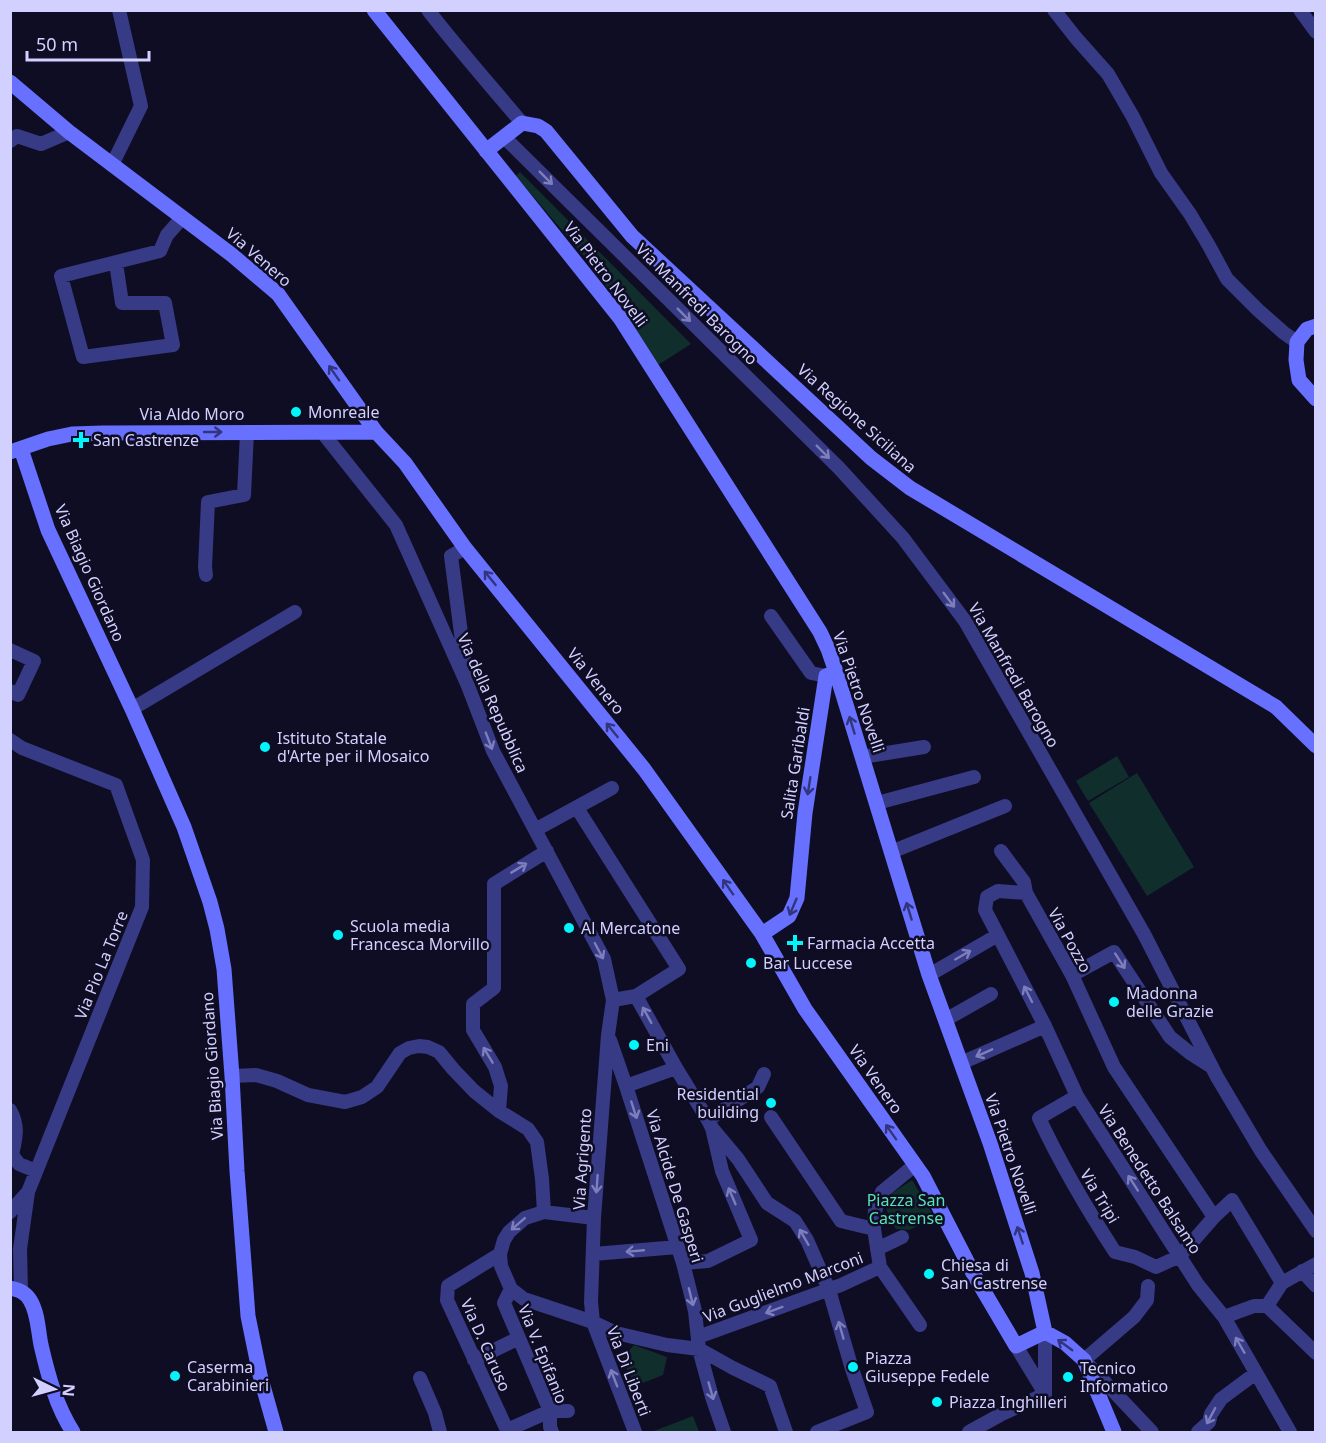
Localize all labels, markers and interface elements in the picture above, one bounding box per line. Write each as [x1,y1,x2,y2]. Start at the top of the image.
scale bar [27,24,148,62]
text: 50 m [36,32,78,56]
one-way arrow [538,171,553,185]
street label: Via Pietro Novelli [559,217,653,331]
street label: Via Venero [222,222,296,292]
street label: Via Manfredi Barogno [631,238,763,370]
one-way arrow [677,308,692,322]
street label: Via Regione Siciliana [793,359,921,477]
one-way arrow [328,365,340,381]
place label: Monreale [308,401,380,423]
street label: Via Aldo Moro [139,403,245,425]
marker: Monreale [289,405,303,419]
one-way arrow [203,426,223,438]
place label: San Castrenze [93,429,199,451]
marker: San Castrenze [74,433,88,447]
one-way arrow [816,445,831,459]
street label: Via Biagio Giordano [50,501,130,645]
one-way arrow [483,570,496,586]
one-way arrow [943,592,956,608]
street label: Via Manfredi Barogno [963,599,1065,751]
street label: Via Pietro Novelli [828,629,890,755]
street label: Via della Repubblica [452,630,534,776]
street label: Via Venero [562,643,630,719]
street label: Salita Garibaldi [775,705,815,821]
one-way arrow [846,716,857,735]
one-way arrow [606,722,619,738]
place label: Istituto Statale d'Arte per il Mosaico [277,727,429,767]
one-way arrow [484,731,495,750]
marker: Istituto Statale d'Arte per il Mosaico [258,740,272,754]
one-way arrow [803,776,814,795]
one-way arrow [510,862,527,874]
one-way arrow [722,879,734,895]
one-way arrow [787,897,798,915]
one-way arrow [903,902,914,921]
street label: Via Pozzo [1043,904,1097,976]
street label: Via Pio La Torre [69,907,133,1023]
place label: Scuola media Francesca Morvillo [350,915,490,955]
place label: Al Mercatone [581,917,680,939]
marker: Al Mercatone [562,921,576,935]
marker: Scuola media Francesca Morvillo [331,928,345,942]
place label: Farmacia Accetta [807,932,935,954]
marker: Farmacia Accetta [788,936,802,950]
one-way arrow [594,941,605,959]
one-way arrow [954,949,971,961]
place label: Bar Luccese [763,952,853,974]
one-way arrow [1113,952,1126,969]
marker: Bar Luccese [744,956,758,970]
place label: Madonna delle Grazie [1126,982,1214,1022]
one-way arrow [1022,986,1033,1004]
street label: Via Biagio Giordano [196,991,228,1141]
marker: Madonna delle Grazie [1107,995,1121,1009]
one-way arrow [641,1007,652,1025]
place label: Eni [646,1034,669,1056]
marker: Eni [627,1038,641,1052]
street label: Via Venero [844,1040,908,1118]
one-way arrow [482,1047,494,1064]
one-way arrow [975,1048,993,1059]
place label: Residential building [676,1083,759,1123]
street label: Via Pietro Novelli [980,1091,1042,1217]
marker: Residential building [764,1096,778,1110]
one-way arrow [629,1100,640,1119]
street label: Via Benedetto Balsamo [1093,1100,1207,1258]
street label: Via Agrigento [567,1107,597,1211]
street label: Via Alcide De Gasperi [641,1107,709,1265]
one-way arrow [885,1125,897,1141]
street label: Via Tripi [1075,1165,1125,1227]
one-way arrow [591,1173,602,1193]
one-way arrow [1127,1175,1139,1191]
one-way arrow [726,1187,737,1205]
park label: Piazza San Castrense [867,1189,945,1229]
one-way arrow [511,1217,526,1231]
one-way arrow [1014,1226,1025,1245]
one-way arrow [798,1229,810,1246]
one-way arrow [626,1246,646,1257]
street label: Via Guglielmo Marconi [700,1246,866,1328]
place label: Chiesa di San Castrense [941,1254,1047,1294]
marker: Chiesa di San Castrense [922,1267,936,1281]
one-way arrow [686,1287,698,1306]
street label: Via D. Caruso [456,1295,516,1395]
street label: Via V. Epifanio [513,1301,573,1407]
one-way arrow [765,1305,784,1316]
one-way arrow [834,1320,846,1339]
street label: Via Di Liberti [602,1323,656,1419]
one-way arrow [1234,1337,1246,1354]
one-way arrow [1058,1339,1074,1351]
place label: Piazza Giuseppe Fedele [865,1347,990,1387]
place label: Caserma Carabinieri [187,1356,269,1396]
place label: Tecnico Informatico [1080,1357,1168,1397]
north arrow [24,1359,84,1419]
marker: Piazza Giuseppe Fedele [846,1360,860,1374]
marker: Caserma Carabinieri [168,1369,182,1383]
one-way arrow [608,1369,619,1388]
marker: Tecnico Informatico [1061,1370,1075,1384]
one-way arrow [706,1381,717,1400]
text: N [57,1383,80,1398]
place label: Piazza Inghilleri [949,1391,1067,1413]
marker: Piazza Inghilleri [930,1395,944,1409]
one-way arrow [1205,1406,1216,1424]

